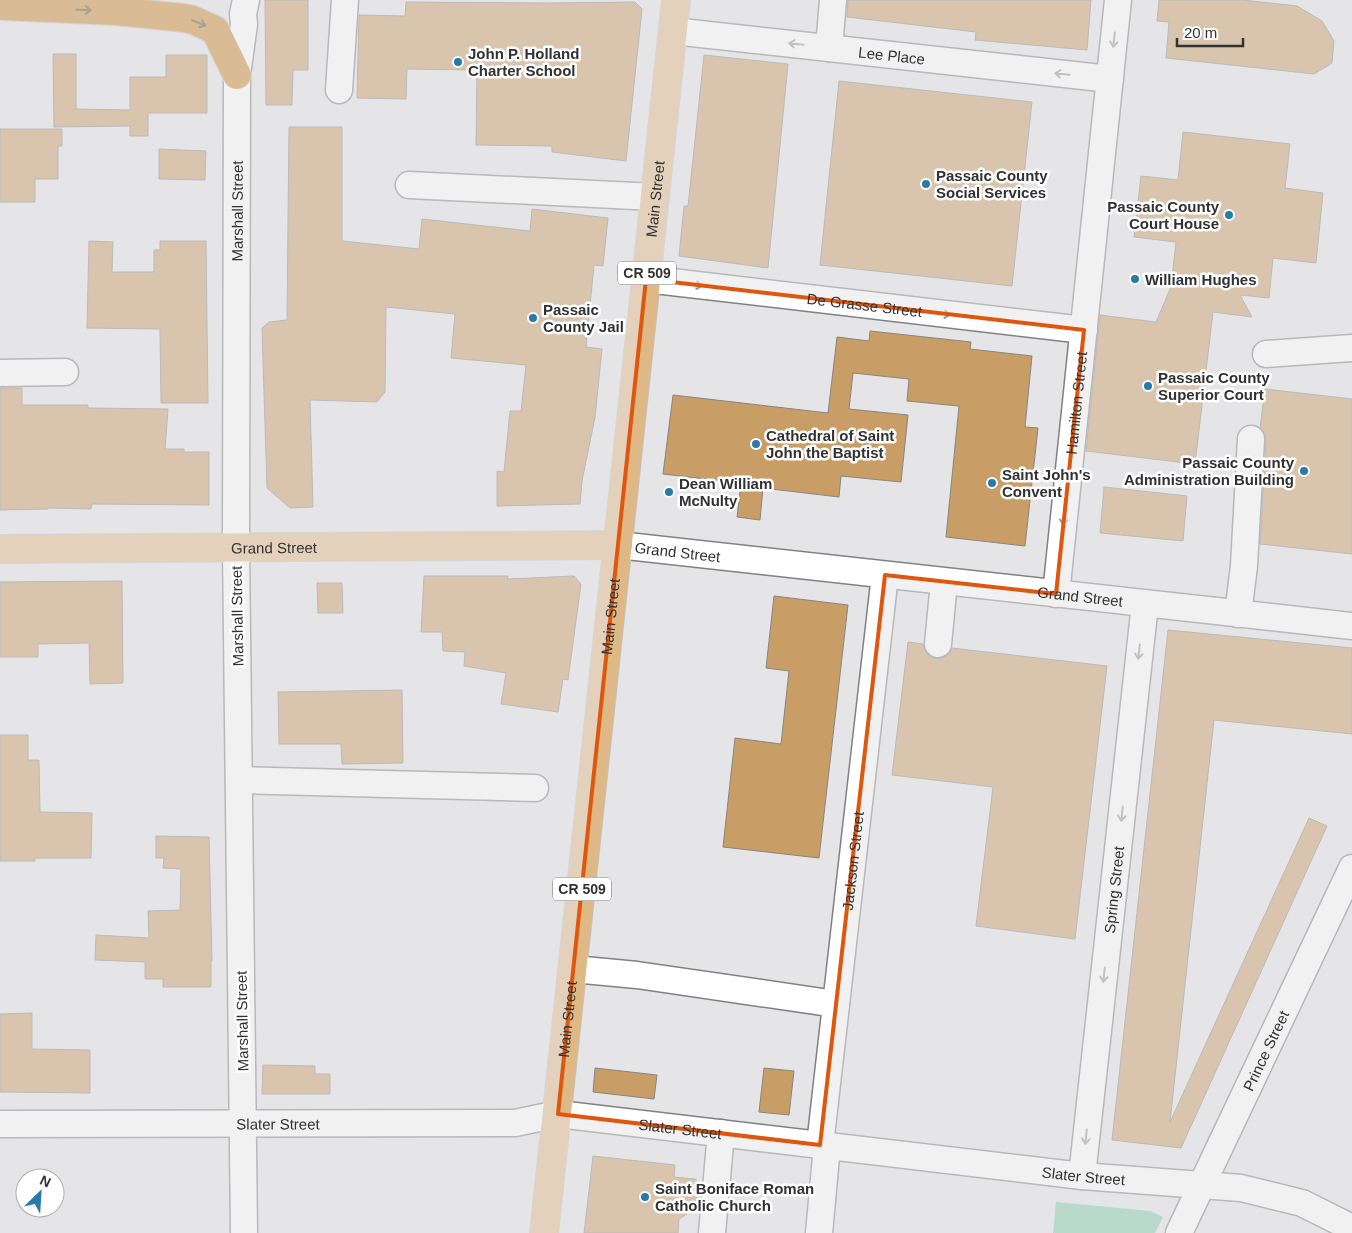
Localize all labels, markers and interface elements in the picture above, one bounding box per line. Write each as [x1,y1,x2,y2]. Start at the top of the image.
one-way arrow [75,5,91,14]
scale bar [1177,15,1243,47]
one-way arrow [191,19,206,28]
text: 20 m [1184,24,1217,41]
one-way arrow [1109,31,1119,47]
one-way arrow [788,39,804,49]
street label: Lee Place [858,43,926,67]
place label: John P. Holland Charter School [468,45,579,79]
marker: John P. Holland Charter School [452,56,464,68]
one-way arrow [1054,69,1070,79]
street label: Main Street [642,159,667,238]
street label: Marshall Street [228,160,245,262]
place label: Passaic County Social Services [936,167,1048,201]
marker: Passaic County Social Services [920,178,932,190]
place label: Passaic County Court House [1107,198,1220,232]
marker: Passaic County Court House [1223,209,1235,221]
road number: CR 509 [618,262,676,284]
place label: William Hughes [1145,271,1257,288]
marker: William Hughes [1129,273,1141,285]
one-way arrow [686,280,702,290]
street label: De Grasse Street [806,289,924,320]
place label: Passaic County Jail [543,301,624,335]
one-way arrow [935,309,951,319]
marker: Passaic County Jail [527,312,539,324]
street label: Hamilton Street [1062,350,1090,455]
place label: Passaic County Superior Court [1158,369,1270,403]
marker: Passaic County Superior Court [1142,380,1154,392]
place label: Cathedral of Saint John the Baptist [766,427,894,461]
marker: Cathedral of Saint John the Baptist [750,438,762,450]
place label: Passaic County Administration Building [1124,454,1295,488]
marker: Passaic County Administration Building [1298,465,1310,477]
place label: Saint John's Convent [1002,466,1091,500]
place label: Dean William McNulty [679,475,772,509]
marker: Saint John's Convent [986,477,998,489]
marker: Dean William McNulty [663,486,675,498]
one-way arrow [1059,510,1069,526]
street label: Grand Street [231,538,318,556]
street label: Grand Street [634,538,722,565]
street label: Marshall Street [228,565,246,667]
street label: Main Street [597,577,623,656]
street label: Grand Street [1037,583,1125,609]
one-way arrow [1134,644,1144,660]
one-way arrow [1117,805,1126,821]
street label: Jackson Street [838,810,867,911]
street label: Spring Street [1100,844,1127,934]
road number: CR 509 [553,878,611,901]
one-way arrow [1099,967,1109,983]
street label: Marshall Street [233,970,251,1072]
street label: Main Street [554,979,580,1058]
street label: Prince Street [1239,1007,1292,1093]
street label: Slater Street [236,1115,321,1132]
street label: Slater Street [638,1115,723,1142]
one-way arrow [1081,1128,1091,1144]
street label: Slater Street [1041,1163,1126,1188]
north arrow [15,1168,65,1218]
text: N [38,1172,53,1191]
place label: Saint Boniface Roman Catholic Church [655,1180,814,1214]
marker: Saint Boniface Roman Catholic Church [639,1191,651,1203]

